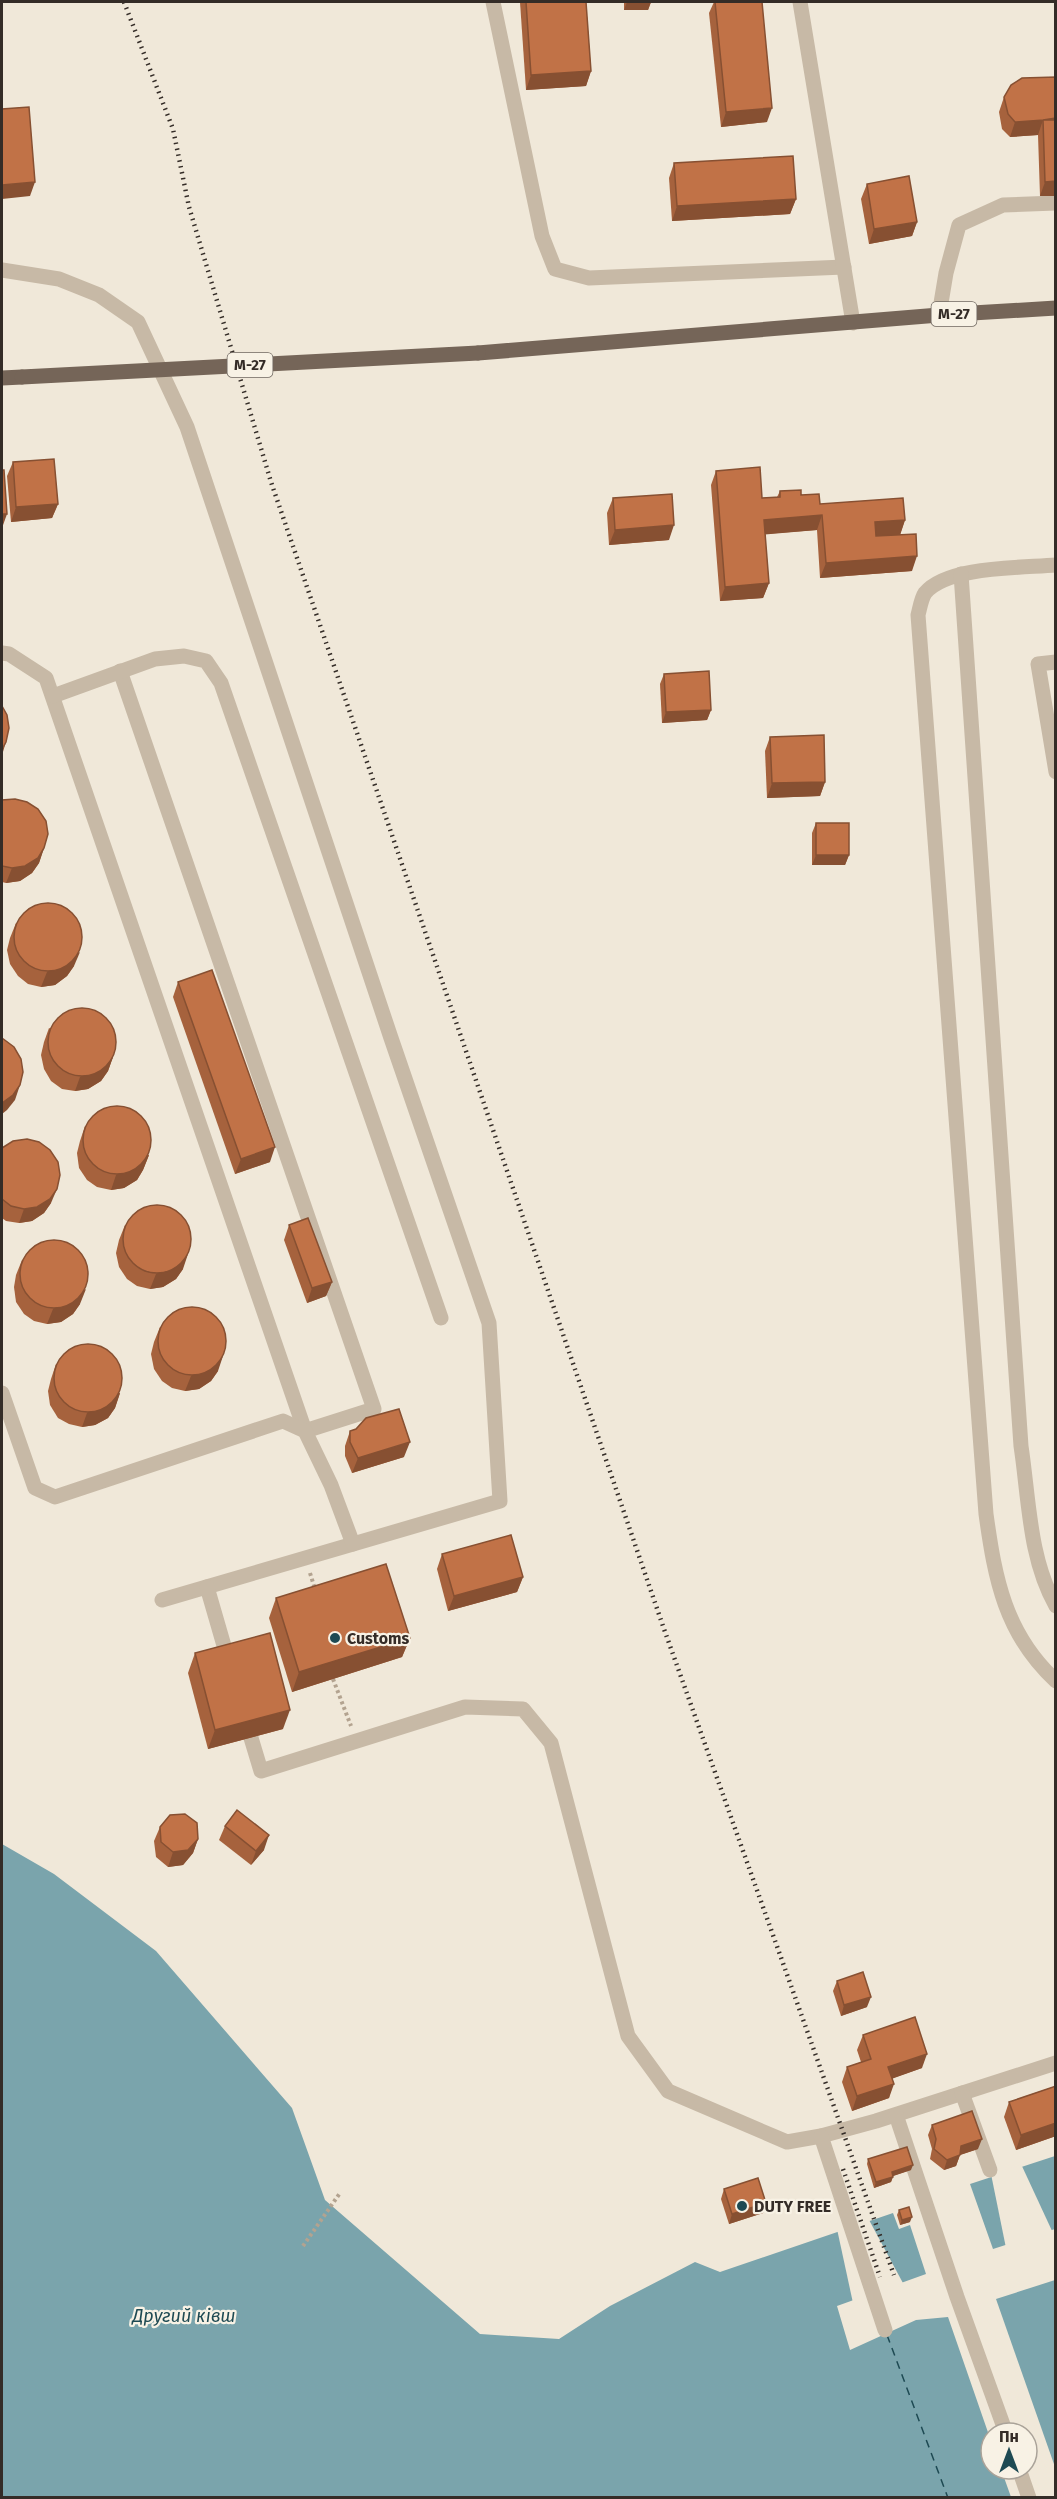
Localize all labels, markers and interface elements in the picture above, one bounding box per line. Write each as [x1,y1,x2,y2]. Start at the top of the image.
road number: М-27 [932,302,976,326]
road number: М-27 [228,353,272,377]
place label: Customs [347,1629,410,1648]
marker: Customs [328,1631,342,1645]
place label: DUTY FREE [754,2197,831,2216]
marker: DUTY FREE [735,2199,749,2213]
water label: Другий ківш [130,2305,236,2327]
north arrow [979,2421,1039,2481]
text: Пн [999,2427,1019,2446]

